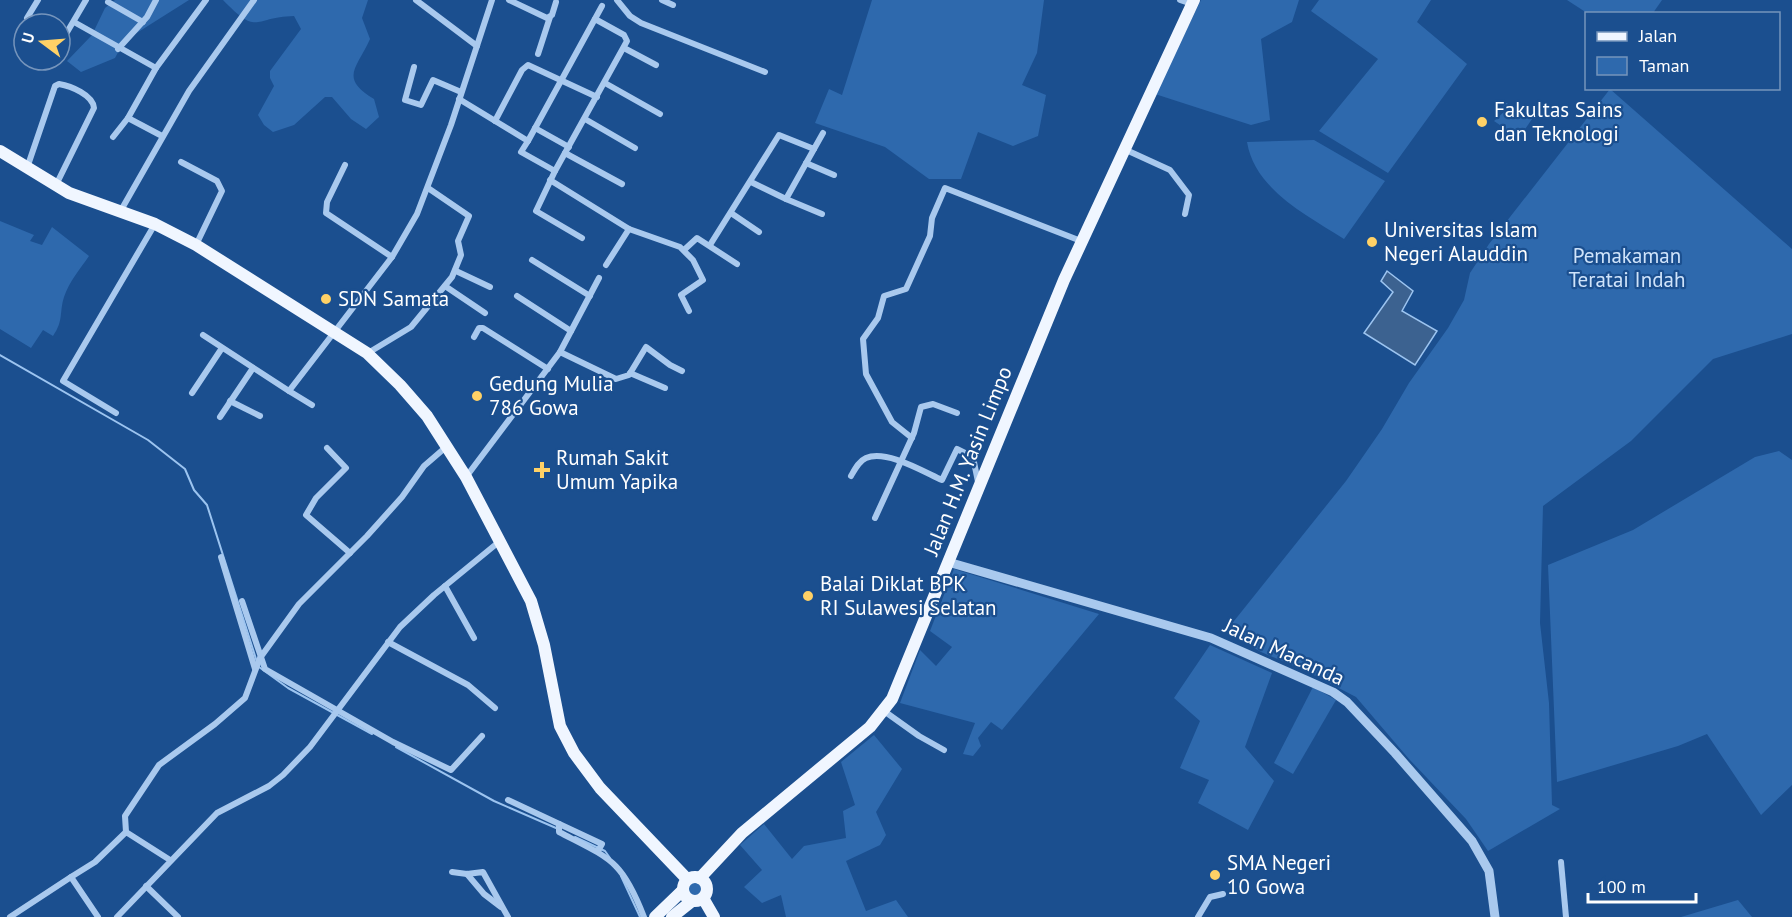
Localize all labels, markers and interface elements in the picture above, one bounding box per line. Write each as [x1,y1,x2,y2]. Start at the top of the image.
north arrow [12,12,72,72]
legend [1585,12,1780,90]
text: Jalan [1638,24,1677,47]
text: U [17,30,39,45]
text: Taman [1639,54,1689,77]
place label: Fakultas Sains dan Teknologi [1494,96,1622,147]
marker: Fakultas Sains dan Teknologi [1475,115,1489,129]
place label: Universitas Islam Negeri Alauddin [1384,216,1538,267]
marker: Universitas Islam Negeri Alauddin [1365,235,1379,249]
park label: Pemakaman Teratai Indah [1569,242,1685,293]
place label: SDN Samata [338,285,449,312]
marker: SDN Samata [319,292,333,306]
street label: Jalan H.M. Yasin Limpo [917,362,1018,560]
place label: Gedung Mulia 786 Gowa [489,370,614,421]
marker: Gedung Mulia 786 Gowa [470,389,484,403]
place label: Rumah Sakit Umum Yapika [556,444,678,495]
marker: Rumah Sakit Umum Yapika [533,461,551,479]
place label: Balai Diklat BPK RI Sulawesi Selatan [820,570,997,621]
marker: Balai Diklat BPK RI Sulawesi Selatan [801,589,815,603]
street label: Jalan Macanda [1219,611,1349,691]
place label: SMA Negeri 10 Gowa [1227,849,1331,900]
scale bar [1588,866,1696,904]
marker: SMA Negeri 10 Gowa [1208,868,1222,882]
text: 100 m [1597,875,1646,898]

